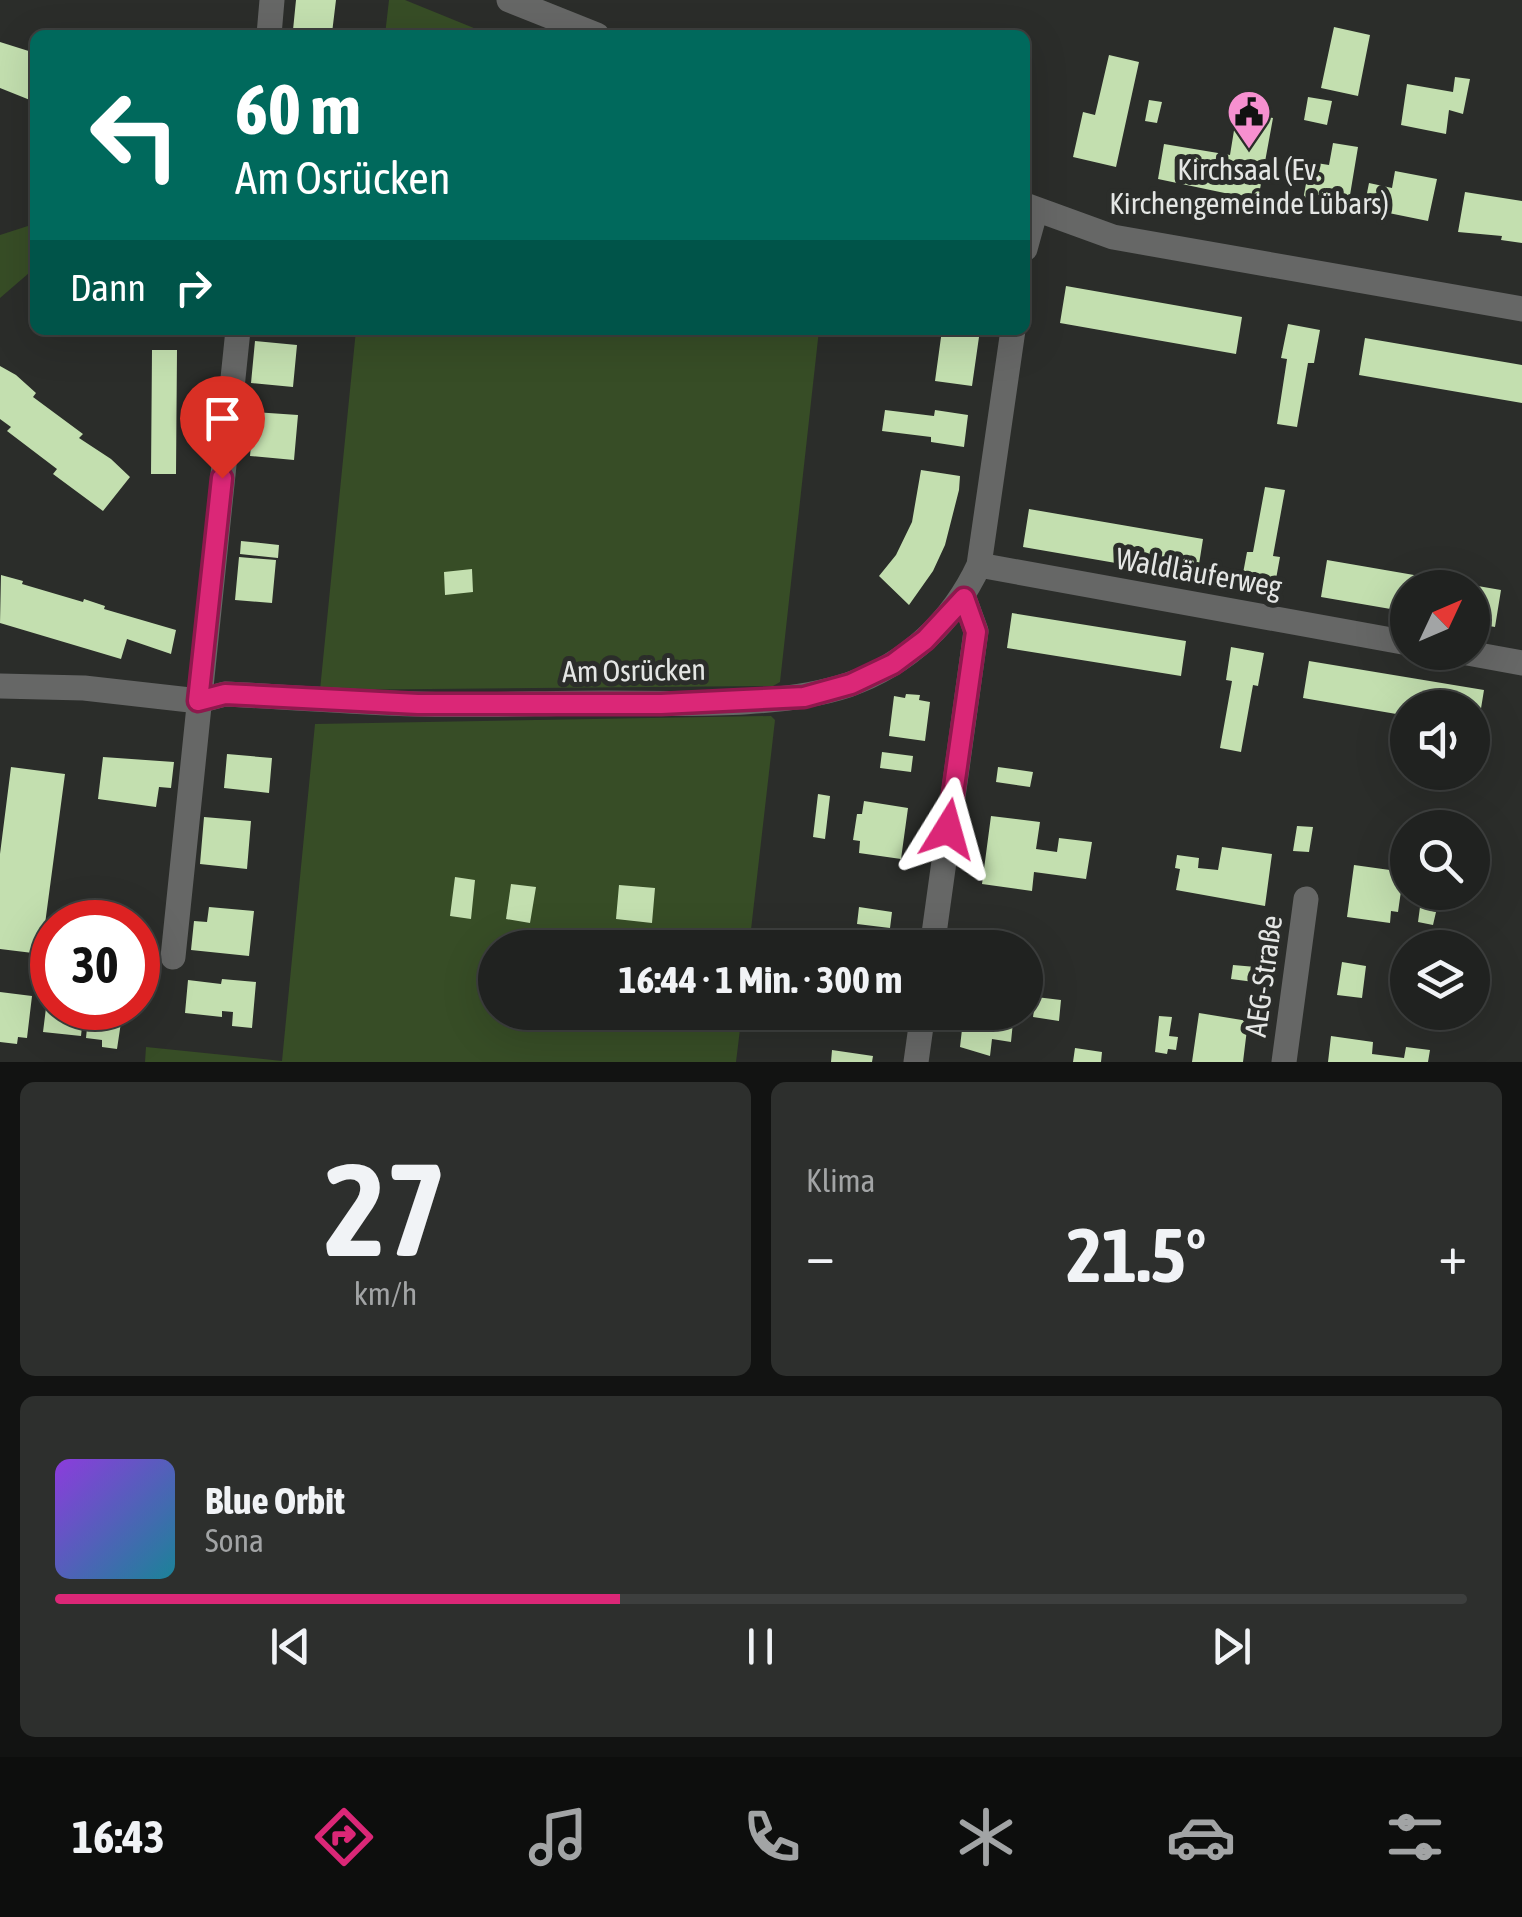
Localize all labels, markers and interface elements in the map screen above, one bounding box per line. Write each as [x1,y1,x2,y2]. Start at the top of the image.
text: 60 m [235,69,361,149]
icon: left [70,70,200,200]
public building icon: Kirchsaal (Ev. Kirchengemeinde Lübars) [1226,89,1272,150]
text: Am Osrücken [235,152,451,204]
place label: Kirchsaal (Ev. Kirchengemeinde Lübars) [1109,152,1389,220]
icon: right [166,260,221,315]
text: Dann [70,266,146,309]
pin [180,376,265,479]
icon: arrive [195,391,250,446]
street label: Waldläuferweg [1113,541,1285,603]
north arrow [1390,570,1490,670]
map controls [1390,570,1490,1030]
street label: Am Osrücken [562,652,706,688]
button: sound [1390,690,1490,790]
position arrow [896,777,1000,881]
button: search [1390,810,1490,910]
speed limit sign: 30 [30,900,160,1030]
street label: AEG-Straße [1238,913,1288,1039]
button: layers [1390,930,1490,1030]
text: 16:44 · 1 Min. · 300 m [619,958,902,1001]
text: 27 [324,1135,447,1284]
text: Klima [806,1162,875,1199]
text: 21.5° [1067,1212,1206,1298]
text: − [806,1223,835,1286]
text: + [1438,1223,1467,1286]
text: km/h [354,1275,417,1312]
text: Blue Orbit [205,1479,345,1522]
text: Sona [205,1522,264,1559]
icon: previous [263,1619,318,1674]
icon: pause [733,1619,788,1674]
icon: next [1204,1619,1259,1674]
icon: directions [309,1802,379,1872]
icon: music [523,1802,593,1872]
icon: phone [737,1802,807,1872]
icon: climate [951,1802,1021,1872]
icon: car [1166,1802,1236,1872]
icon: filters [1380,1802,1450,1872]
text: 16:43 [72,1811,165,1863]

